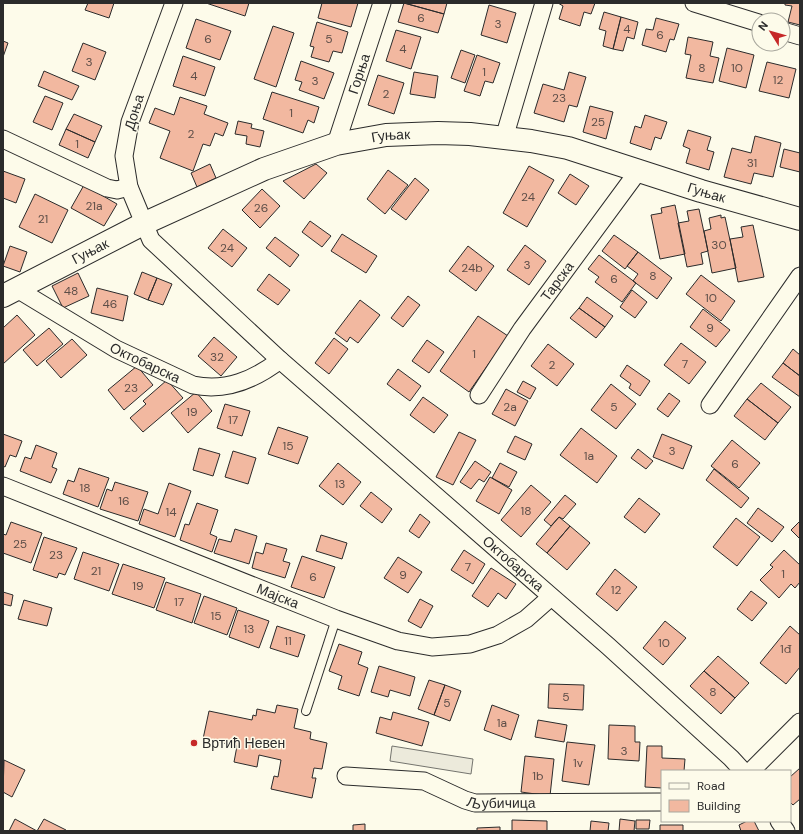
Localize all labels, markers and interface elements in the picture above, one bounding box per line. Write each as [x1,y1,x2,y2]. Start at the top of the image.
house number: 6 [417,10,425,26]
north arrow [751,12,791,52]
house number: 3 [494,16,502,32]
text: N [755,19,771,33]
house number: 4 [623,21,631,37]
house number: 6 [656,27,664,43]
house number: 6 [204,31,212,47]
house number: 5 [325,31,333,47]
house number: 4 [399,41,407,57]
street label: Горња [344,51,374,96]
house number: 3 [85,54,93,70]
house number: 8 [698,60,706,76]
house number: 10 [731,60,743,76]
house number: 1 [482,64,486,80]
house number: 4 [190,68,198,84]
house number: 12 [773,72,783,88]
house number: 3 [311,73,319,89]
house number: 2 [383,86,390,102]
house number: 23 [552,90,566,106]
street label: Доња [120,92,148,132]
house number: 1 [289,105,293,121]
house number: 25 [591,114,605,130]
street label: Гуњак [370,125,411,146]
house number: 2 [188,126,195,142]
house number: 1 [75,136,79,152]
house number: 31 [747,155,757,171]
street label: Гуњак [685,178,729,207]
house number: 24 [521,189,535,205]
house number: 21a [85,198,103,214]
house number: 26 [254,200,268,216]
house number: 21 [38,211,48,227]
street label: Гуњак [69,234,112,268]
house number: 30 [711,237,727,253]
house number: 24 [220,240,234,256]
house number: 3 [523,257,531,273]
street label: Тарска [537,258,578,305]
house number: 24b [461,260,483,276]
house number: 8 [649,268,657,284]
house number: 6 [610,271,618,287]
house number: 48 [64,283,78,299]
house number: 10 [705,290,717,306]
house number: 46 [103,296,117,312]
house number: 9 [706,320,714,336]
street label: Октобарска [107,338,184,387]
house number: 1 [472,346,476,362]
house number: 32 [210,349,224,365]
house number: 7 [682,356,688,372]
house number: 2 [549,357,556,373]
house number: 23 [124,380,138,396]
house number: 2a [503,399,517,415]
house number: 5 [610,399,618,415]
house number: 19 [186,404,198,420]
house number: 17 [228,412,238,428]
house number: 15 [282,438,294,454]
house number: 3 [668,443,676,459]
house number: 1a [584,448,594,464]
house number: 6 [731,456,739,472]
house number: 13 [335,476,345,492]
house number: 18 [79,480,91,496]
house number: 16 [118,493,130,509]
house number: 18 [520,503,532,519]
house number: 14 [165,504,177,520]
street label: Октобарска [479,532,548,595]
house number: 25 [13,536,27,552]
house number: 23 [49,547,63,563]
house number: 7 [465,559,471,575]
house number: 21 [91,563,101,579]
house number: 1 [781,566,785,582]
house number: 9 [399,567,407,583]
house number: 6 [309,569,317,585]
house number: 19 [132,578,144,594]
street label: Мајска [254,579,302,612]
house number: 12 [611,582,621,598]
house number: 17 [174,594,184,610]
house number: 15 [210,608,222,624]
house number: 13 [244,621,254,637]
house number: 11 [284,633,292,649]
house number: 10 [658,635,670,651]
house number: 1đ [780,641,792,657]
house number: 8 [709,684,717,700]
house number: 5 [562,689,570,705]
house number: 5 [443,695,451,711]
house number: 1a [497,715,507,731]
place label: Вртић Невен [202,734,285,752]
marker: Вртић Невен [189,738,199,748]
house number: 3 [620,743,628,759]
house number: 1v [573,755,584,771]
house number: 1b [532,768,544,784]
legend [661,770,791,822]
text: Road [697,778,725,794]
street label: Љубичица [465,792,536,814]
text: Building [697,798,741,814]

